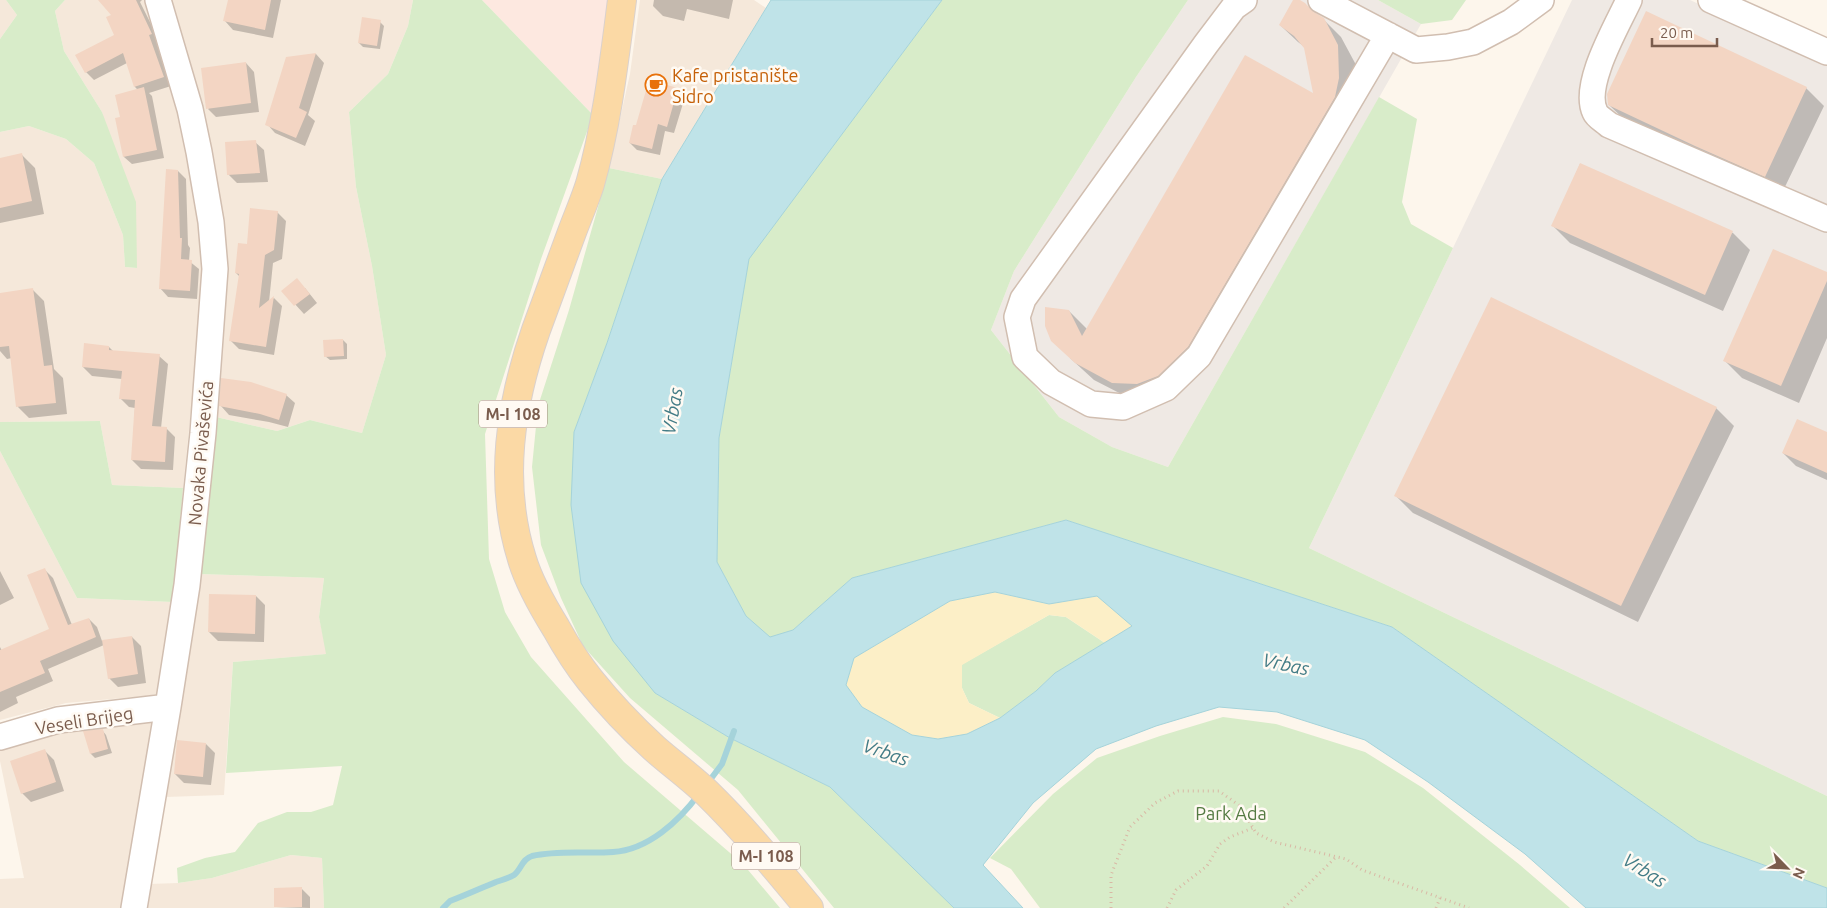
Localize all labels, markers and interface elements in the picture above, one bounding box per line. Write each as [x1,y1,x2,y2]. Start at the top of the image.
scale bar [1652,15,1717,47]
text: 20 m [1660,24,1693,41]
place label: Kafe pristanište Sidro [672,65,798,106]
cafe icon: Kafe pristanište Sidro [644,73,668,97]
street label: Novaka Pivaševića [184,380,216,526]
water label: Vrbas [657,386,687,436]
road number: M-I 108 [479,400,547,428]
water label: Vrbas [1261,648,1311,680]
street label: Veseli Brijeg [34,702,134,738]
water label: Vrbas [860,734,912,770]
park label: Park Ada [1195,803,1267,823]
road number: M-I 108 [732,842,800,869]
north arrow [1762,843,1812,893]
water label: Vrbas [1619,848,1671,892]
text: N [1789,865,1808,881]

